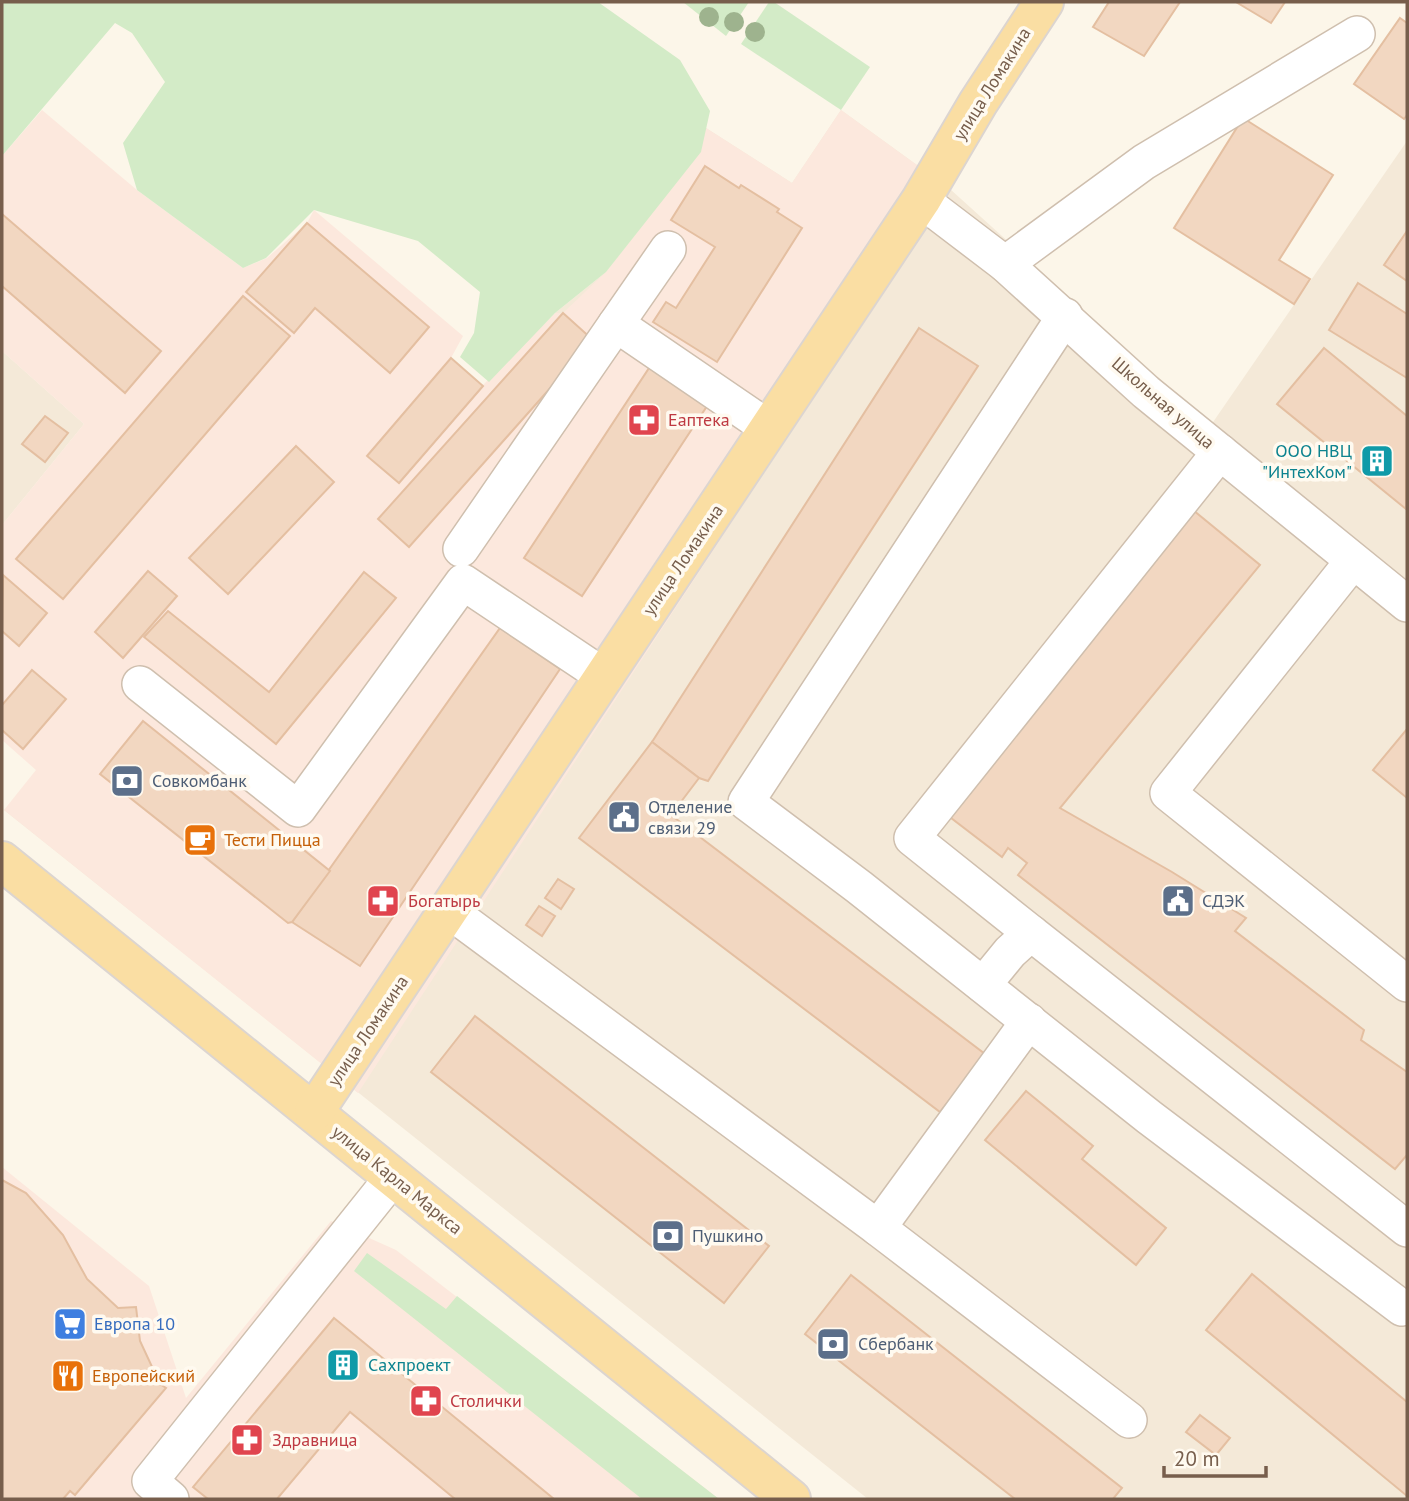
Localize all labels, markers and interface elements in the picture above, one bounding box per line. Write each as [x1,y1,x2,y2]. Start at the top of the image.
street label: улица Ломакина [948,23,1035,145]
street label: Школьная улица [1107,352,1220,454]
pharmacy icon: Еаптека [625,401,663,439]
place label: Еаптека [668,408,730,431]
place label: ООО НВЦ "ИнтехКом" [1262,439,1352,483]
building icon: ООО НВЦ "ИнтехКом" [1358,442,1396,480]
street label: улица Ломакина [637,500,728,620]
bank icon: Совкомбанк [108,762,146,800]
place label: Совкомбанк [152,769,247,792]
place label: Отделение связи 29 [648,795,732,839]
public building icon: Отделение связи 29 [605,798,643,836]
cafe icon: Тести Пицца [181,821,219,859]
place label: Тести Пицца [224,828,321,851]
pharmacy icon: Богатырь [364,882,402,920]
public building icon: СДЭК [1159,882,1197,920]
place label: Богатырь [408,889,480,912]
place label: СДЭК [1202,889,1245,912]
street label: улица Ломакина [322,971,413,1091]
street label: улица Карла Маркса [327,1120,467,1239]
bank icon: Пушкино [649,1217,687,1255]
place label: Пушкино [692,1224,763,1247]
supermarket icon: Европа 10 [51,1305,89,1343]
place label: Европа 10 [94,1312,175,1335]
bank icon: Сбербанк [814,1325,852,1363]
place label: Сбербанк [858,1332,934,1355]
building icon: Сахпроект [324,1346,362,1384]
place label: Сахпроект [368,1353,451,1376]
restaurant icon: Европейский [49,1357,87,1395]
place label: Европейский [92,1364,195,1387]
pharmacy icon: Столички [407,1382,445,1420]
place label: Столички [450,1389,522,1412]
pharmacy icon: Здравница [228,1421,266,1459]
place label: Здравница [272,1428,357,1451]
scale bar [1164,1434,1266,1478]
text: 20 m [1174,1445,1220,1472]

